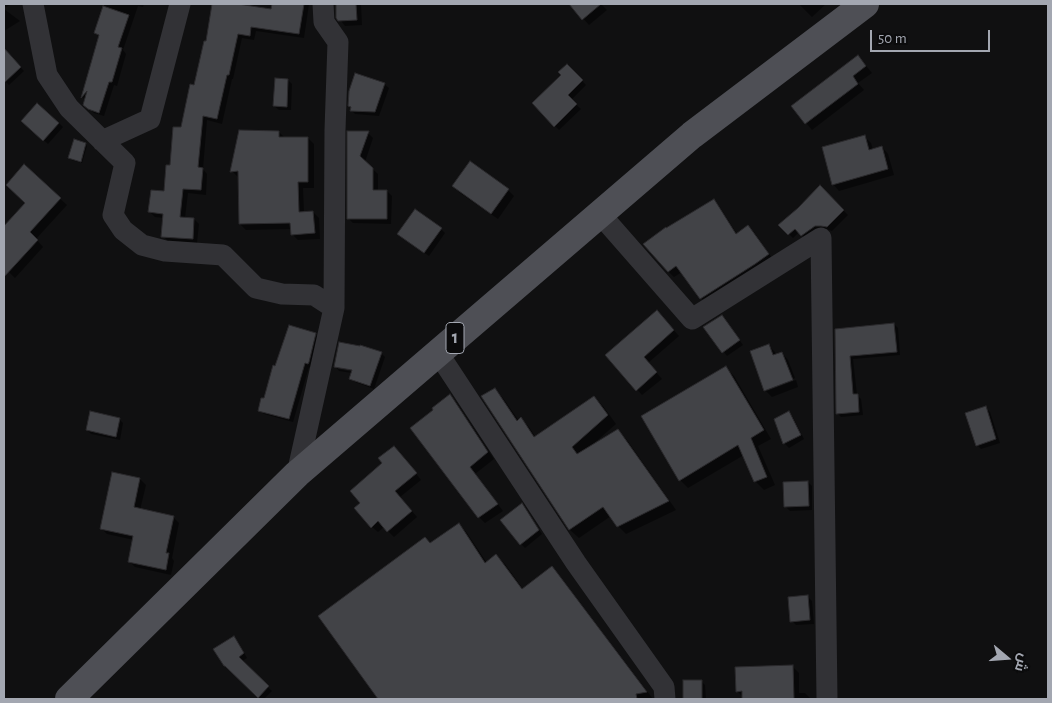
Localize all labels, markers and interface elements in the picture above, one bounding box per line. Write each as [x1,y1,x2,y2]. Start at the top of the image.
scale bar [872,20,992,52]
text: 50 m [878,31,907,46]
road number: 1 [446,322,464,353]
north arrow [982,633,1032,683]
text: ش [1012,652,1031,673]

